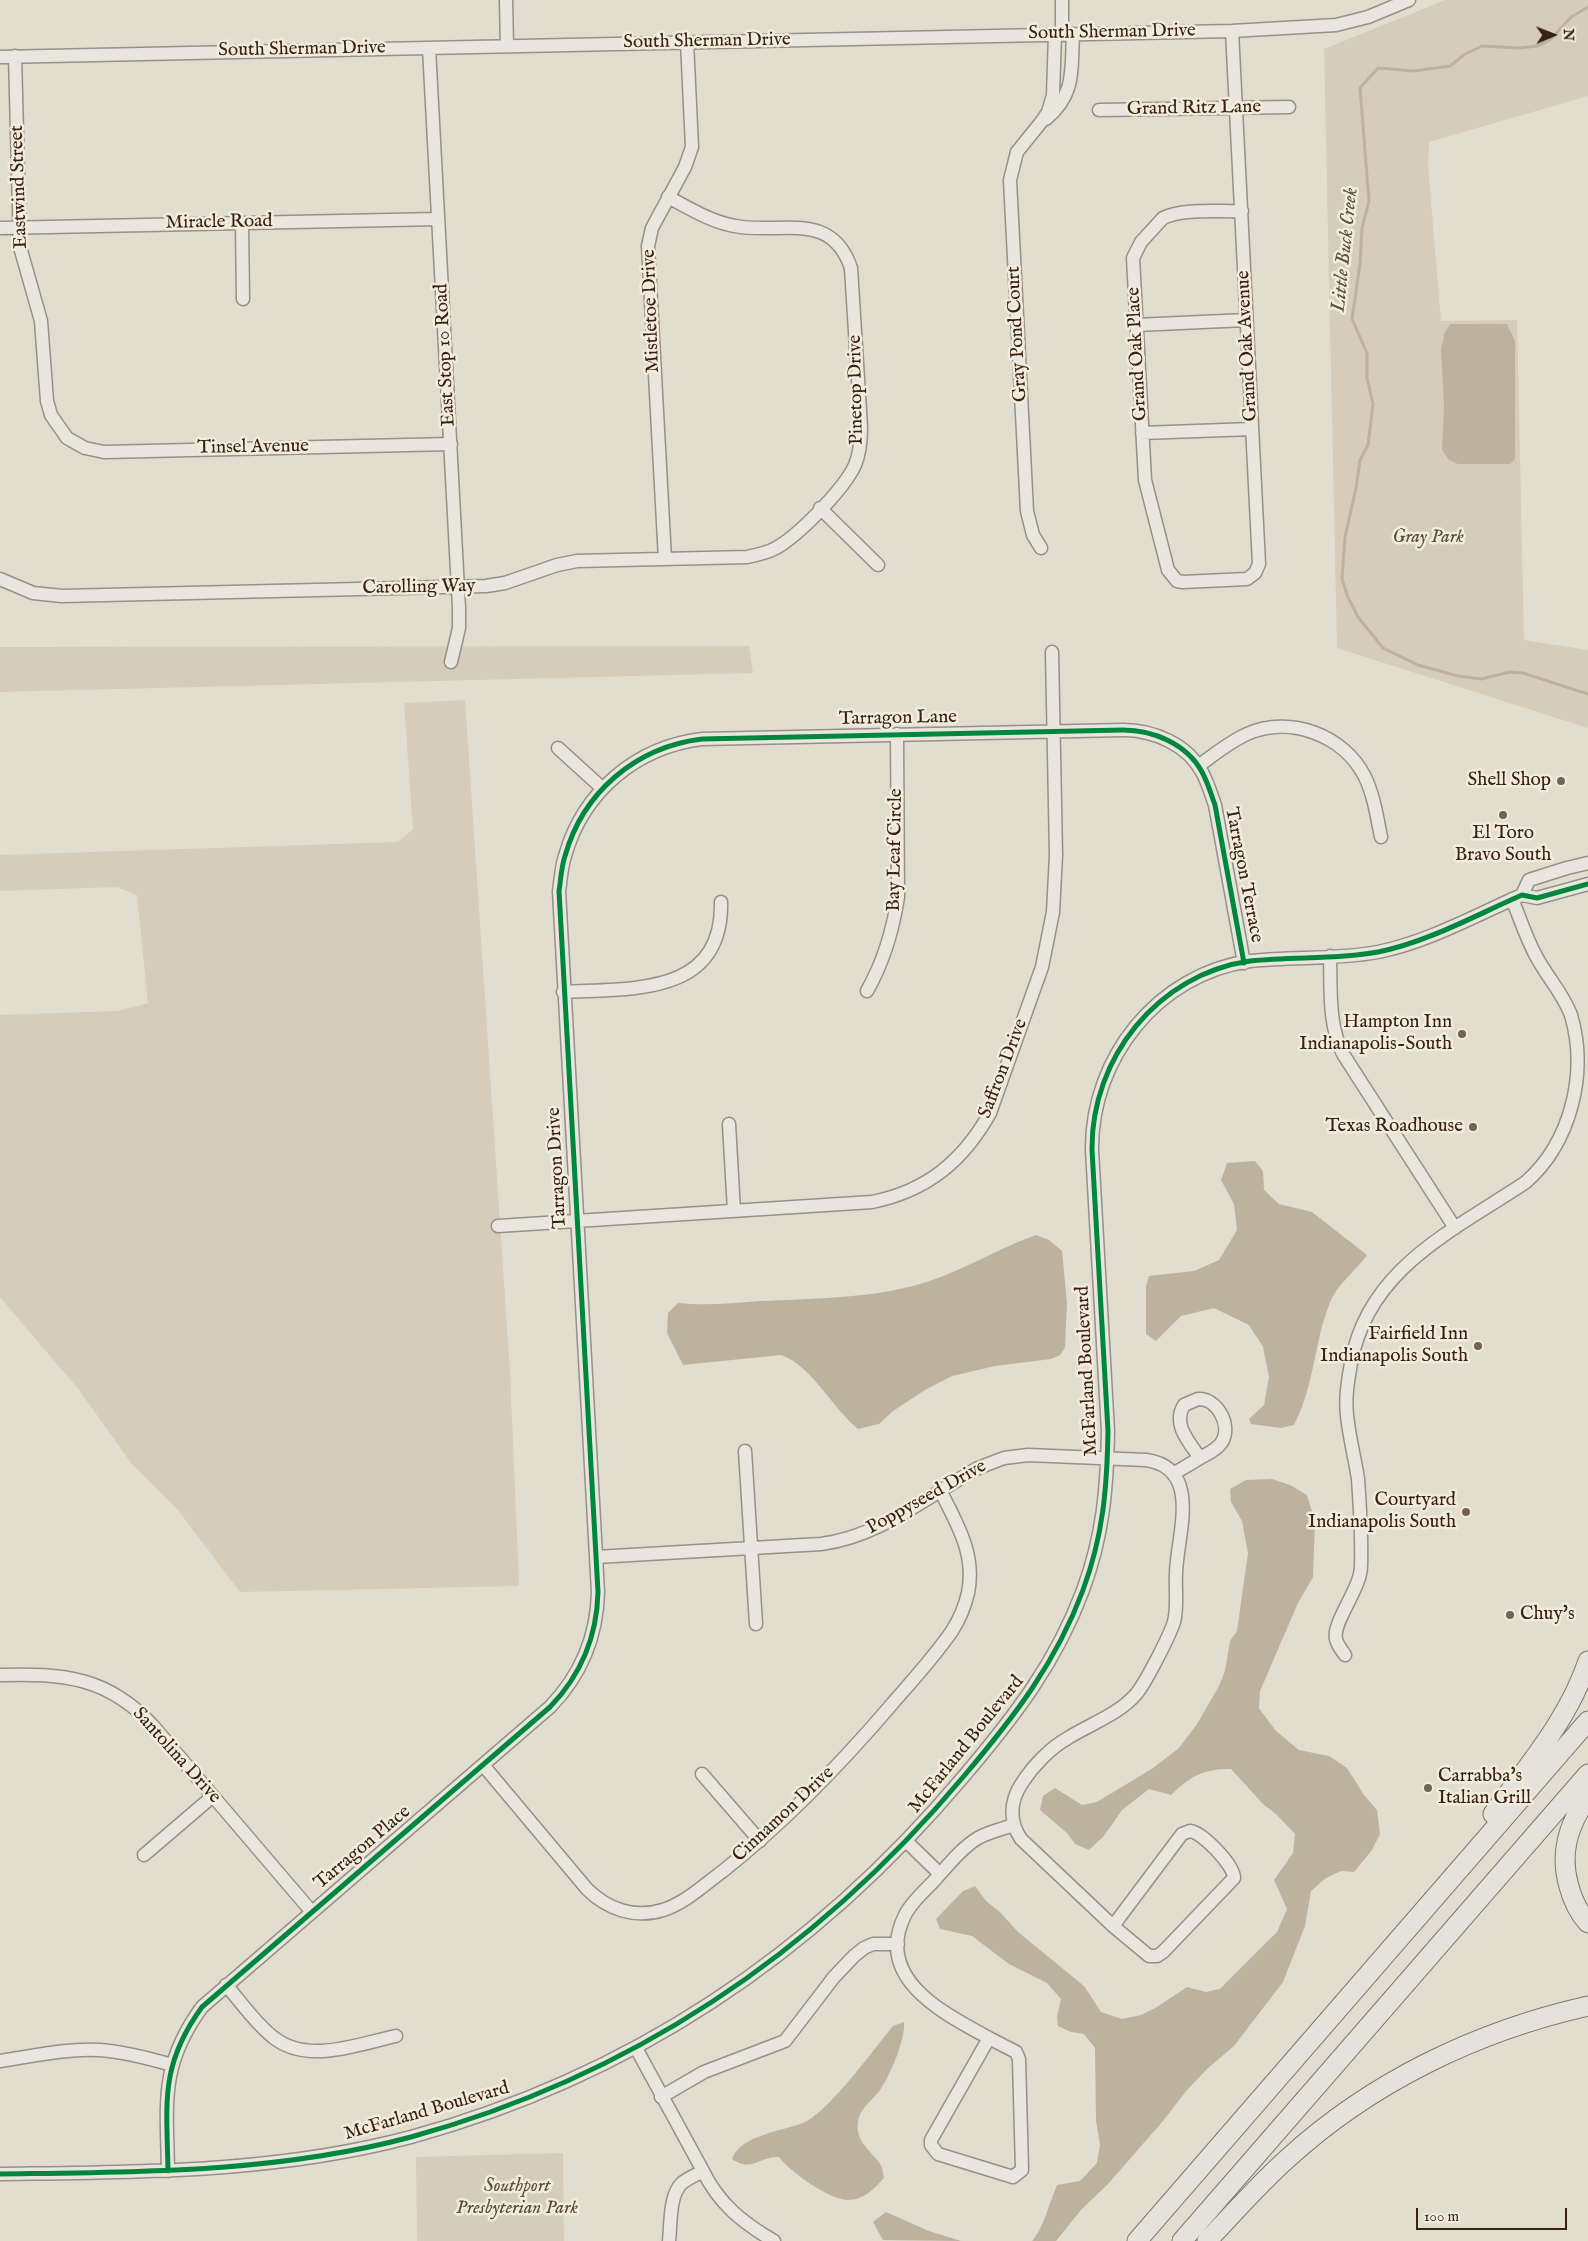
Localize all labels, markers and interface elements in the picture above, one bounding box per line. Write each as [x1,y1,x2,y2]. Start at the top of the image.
north arrow [1528,10,1578,60]
street label: South Sherman Drive [1028,20,1196,46]
street label: South Sherman Drive [623,29,791,55]
text: N [1559,29,1577,41]
street label: South Sherman Drive [218,37,386,63]
street label: Grand Ritz Lane [1127,96,1261,122]
street label: Eastwind Street [6,125,34,249]
water label: Little Buck Creek [1328,187,1364,313]
street label: Miracle Road [165,211,273,235]
street label: Mistletoe Drive [638,249,666,373]
street label: Gray Pond Court [1003,266,1033,402]
street label: Grand Oak Avenue [1233,270,1263,422]
street label: East Stop 10 Road [431,283,461,427]
street label: Grand Oak Place [1123,286,1153,422]
street label: Pinetop Drive [845,335,869,445]
street label: Tinsel Avenue [197,436,309,460]
park label: Gray Park [1392,527,1464,549]
street label: Carolling Way [362,576,476,600]
street label: Tarragon Lane [839,707,957,731]
place label: Shell Shop [1468,770,1551,792]
marker: Shell Shop [1555,775,1567,787]
street label: Bay Leaf Circle [884,788,908,912]
street label: Tarragon Terrace [1219,805,1267,945]
marker: El Toro Bravo South [1497,809,1509,821]
place label: El Toro Bravo South [1455,823,1551,867]
place label: Hampton Inn Indianapolis-South [1299,1012,1452,1056]
street label: Saffron Drive [975,1016,1033,1122]
marker: Hampton Inn Indianapolis-South [1456,1028,1468,1040]
street label: Tarragon Drive [543,1107,573,1229]
place label: Texas Roadhouse [1325,1116,1463,1138]
marker: Texas Roadhouse [1467,1121,1479,1133]
street label: McFarland Boulevard [1072,1285,1104,1457]
place label: Fairfield Inn Indianapolis South [1320,1324,1468,1368]
marker: Fairfield Inn Indianapolis South [1472,1340,1484,1352]
street label: Poppyseed Drive [863,1456,991,1540]
place label: Courtyard Indianapolis South [1308,1490,1456,1534]
marker: Courtyard Indianapolis South [1460,1506,1472,1518]
place label: Chuy's [1520,1604,1575,1626]
marker: Chuy's [1504,1609,1516,1621]
street label: McFarland Boulevard [904,1672,1030,1818]
street label: Santolina Drive [127,1703,225,1809]
street label: Cinnamon Drive [729,1762,839,1868]
place label: Carrabba's Italian Grill [1438,1766,1531,1810]
marker: Carrabba's Italian Grill [1422,1782,1434,1794]
street label: Tarragon Place [310,1801,416,1895]
street label: McFarland Boulevard [342,2078,512,2146]
park label: Southport Presbyterian Park [456,2176,578,2220]
scale bar [1418,2198,1569,2230]
text: 100 m [1424,2207,1459,2226]

